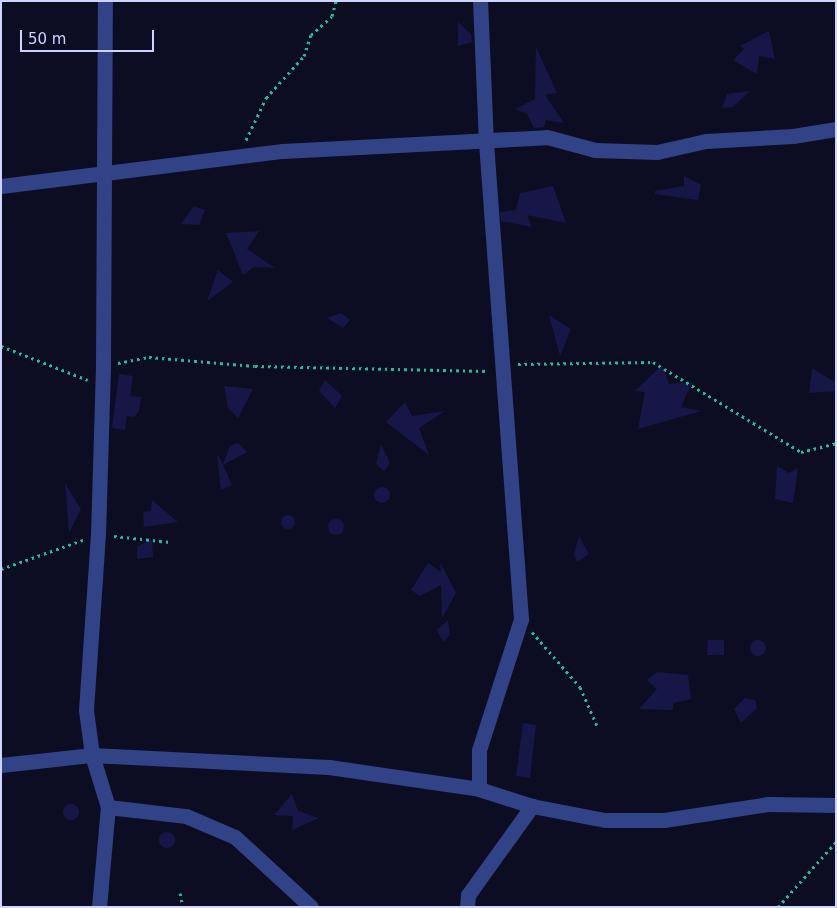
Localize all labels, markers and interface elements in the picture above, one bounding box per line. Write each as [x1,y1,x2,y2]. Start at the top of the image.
scale bar [22,20,156,52]
text: 50 m [28,30,66,48]

